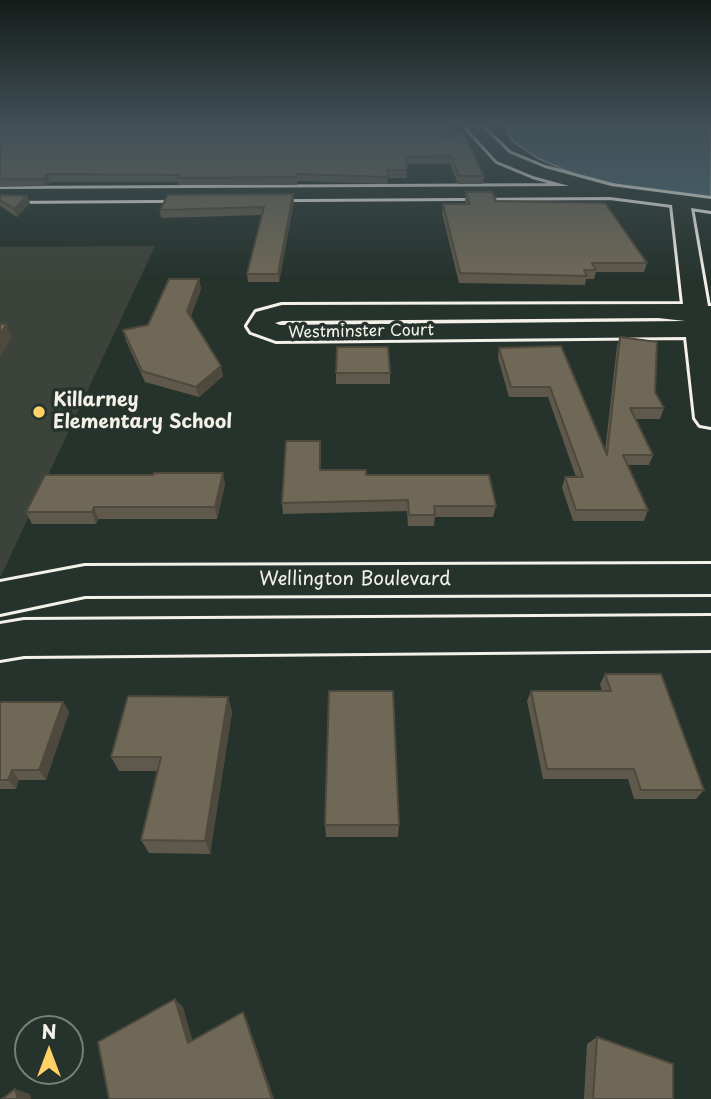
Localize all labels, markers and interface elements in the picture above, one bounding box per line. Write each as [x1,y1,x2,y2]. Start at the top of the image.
street label: Westminster Court [288,321,434,343]
place label: Killarney Elementary School [53,390,232,434]
marker: Killarney Elementary School [31,404,47,420]
street label: Wellington Boulevard [259,569,451,591]
north arrow [14,1015,84,1085]
text: N [41,1017,57,1045]

